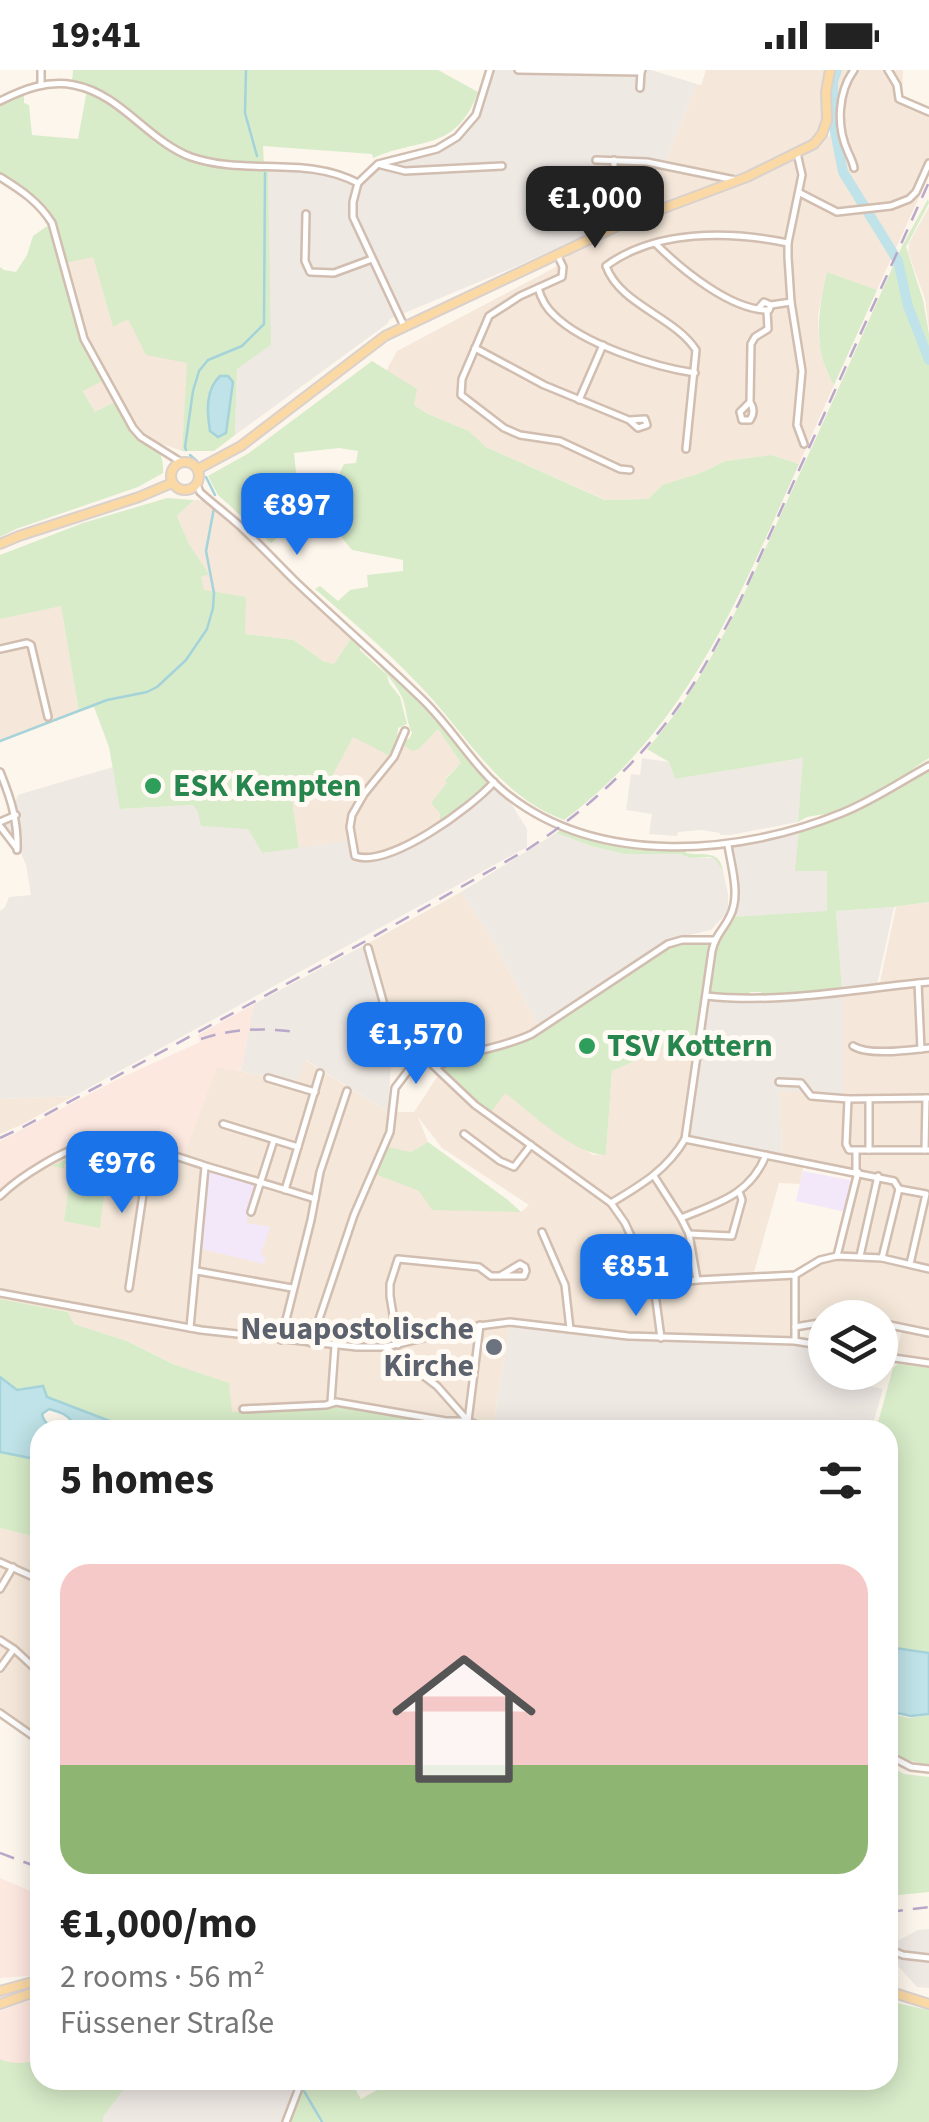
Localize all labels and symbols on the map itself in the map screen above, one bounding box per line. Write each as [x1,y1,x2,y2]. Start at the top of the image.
pin: €1,000 [514,166,676,251]
pin: €897 [238,473,356,558]
place label: ESK Kempten [173,763,362,809]
marker: ESK Kempten [142,775,164,797]
pin: €1,570 [335,1002,497,1087]
place label: TSV Kottern [607,1023,773,1069]
marker: TSV Kottern [576,1035,598,1057]
pin: €976 [63,1131,181,1216]
pin: €851 [577,1234,695,1319]
place label: Neuapostolische Kirche [240,1306,474,1389]
marker: Neuapostolische Kirche [483,1336,505,1358]

